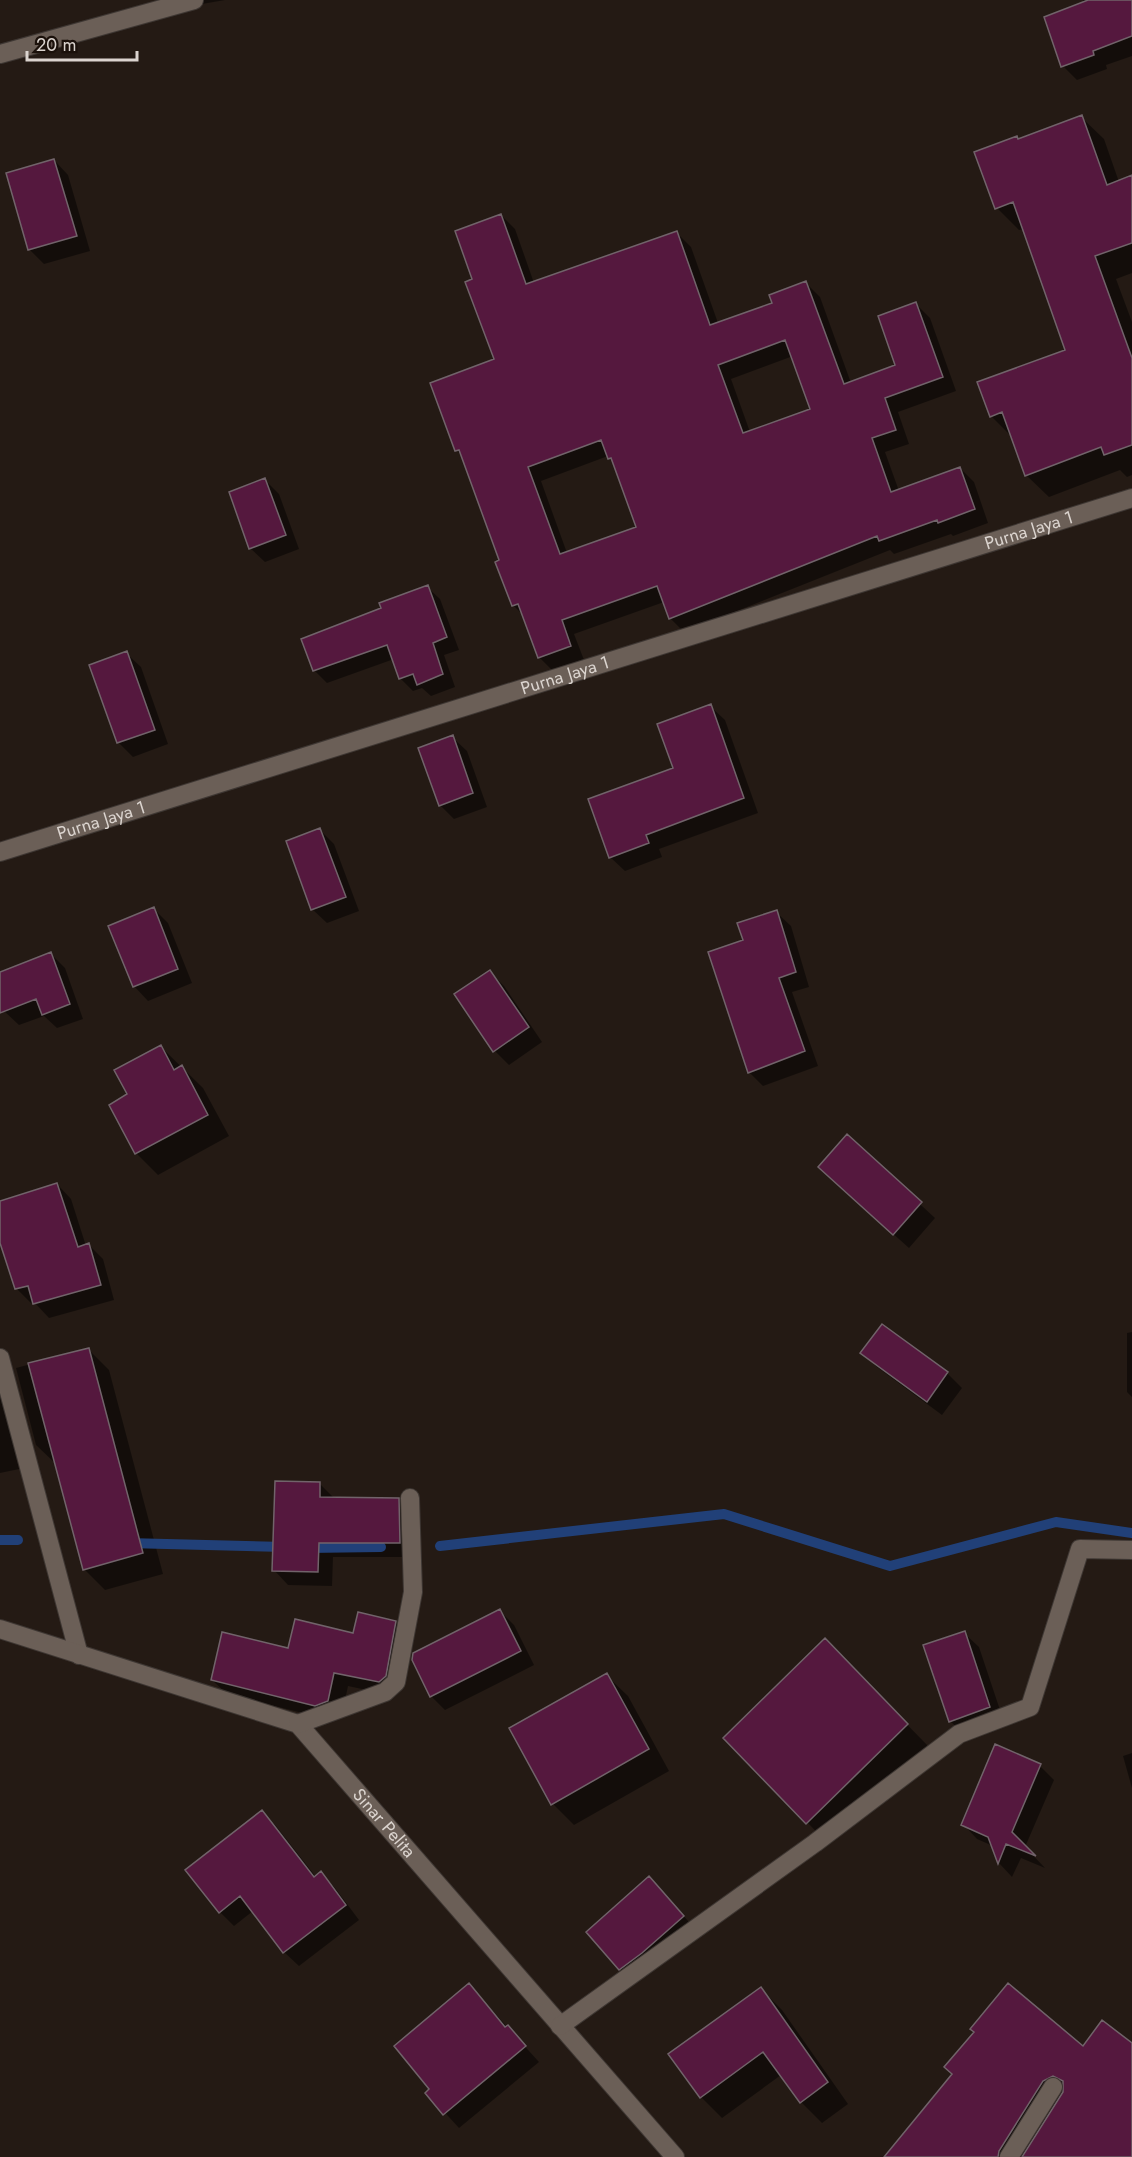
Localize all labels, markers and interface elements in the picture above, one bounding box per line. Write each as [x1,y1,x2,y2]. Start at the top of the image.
scale bar [27,24,136,62]
text: 20 m [36,32,76,58]
street label: Purna Jaya 1 [981,504,1077,556]
street label: Purna Jaya 1 [517,649,613,701]
street label: Purna Jaya 1 [54,794,149,846]
street label: Sinar Pelita [347,1782,422,1863]

